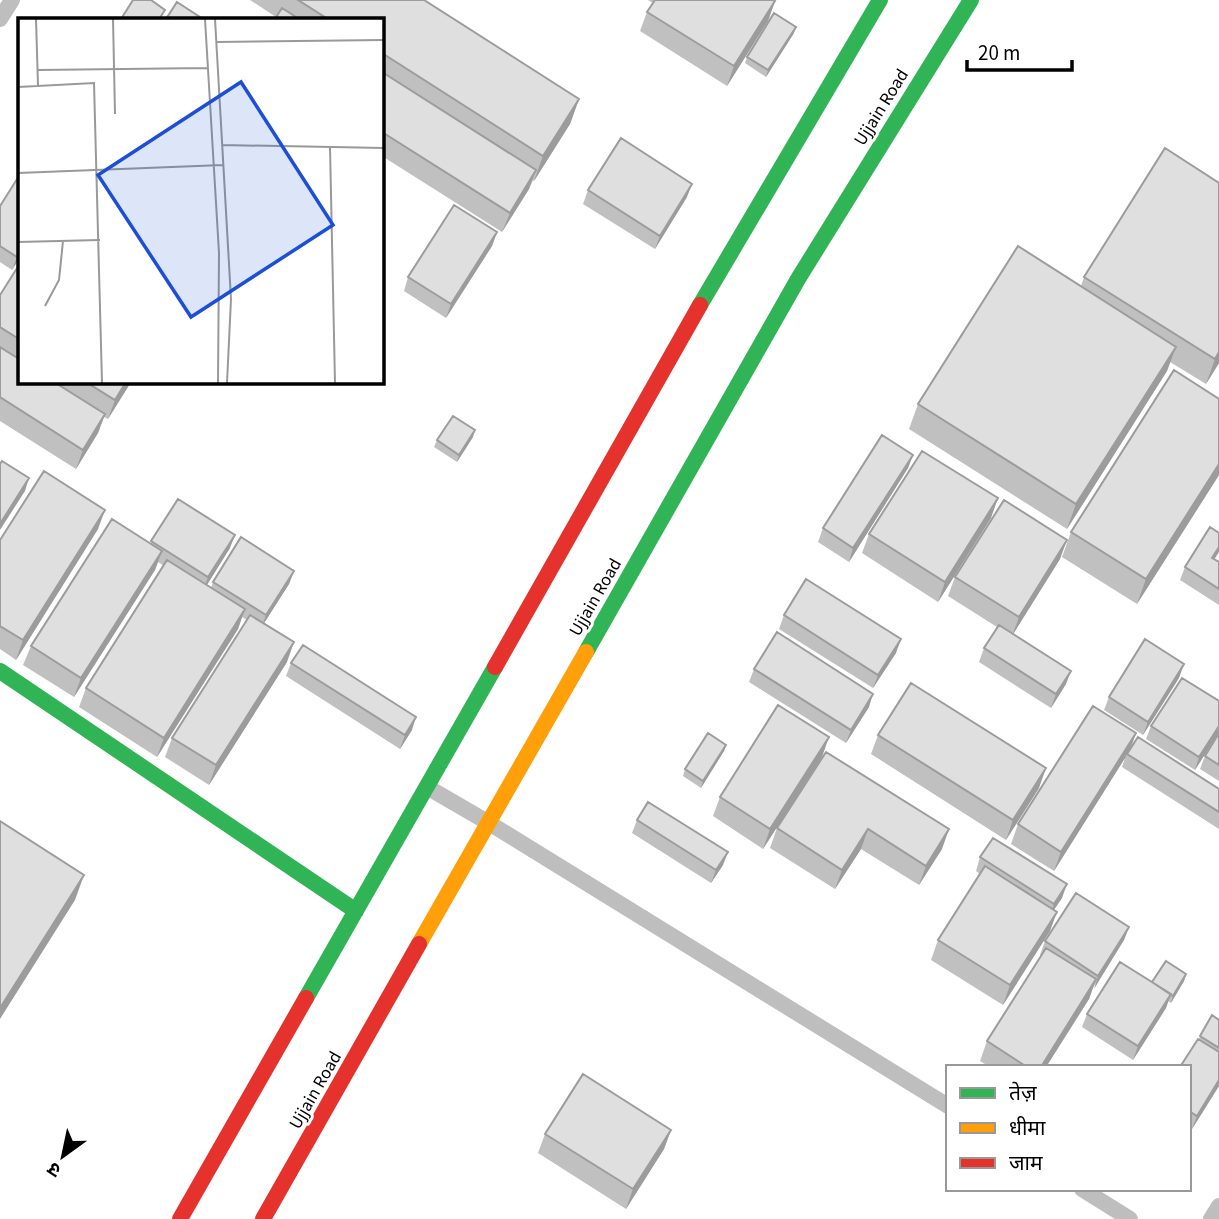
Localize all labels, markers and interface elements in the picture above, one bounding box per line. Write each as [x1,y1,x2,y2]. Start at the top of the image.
inset map [18,18,383,383]
scale bar [967,28,1072,72]
text: 20 m [978,38,1020,68]
street label: Ujjain Road [848,64,915,150]
street label: Ujjain Road [563,554,628,641]
street label: Ujjain Road [283,1047,348,1134]
legend [946,1065,1191,1191]
text: तेज़ [1009,1078,1037,1108]
text: धीमा [1009,1113,1046,1143]
north arrow [28,1121,98,1191]
text: जाम [1009,1148,1043,1178]
text: उ [42,1154,67,1183]

